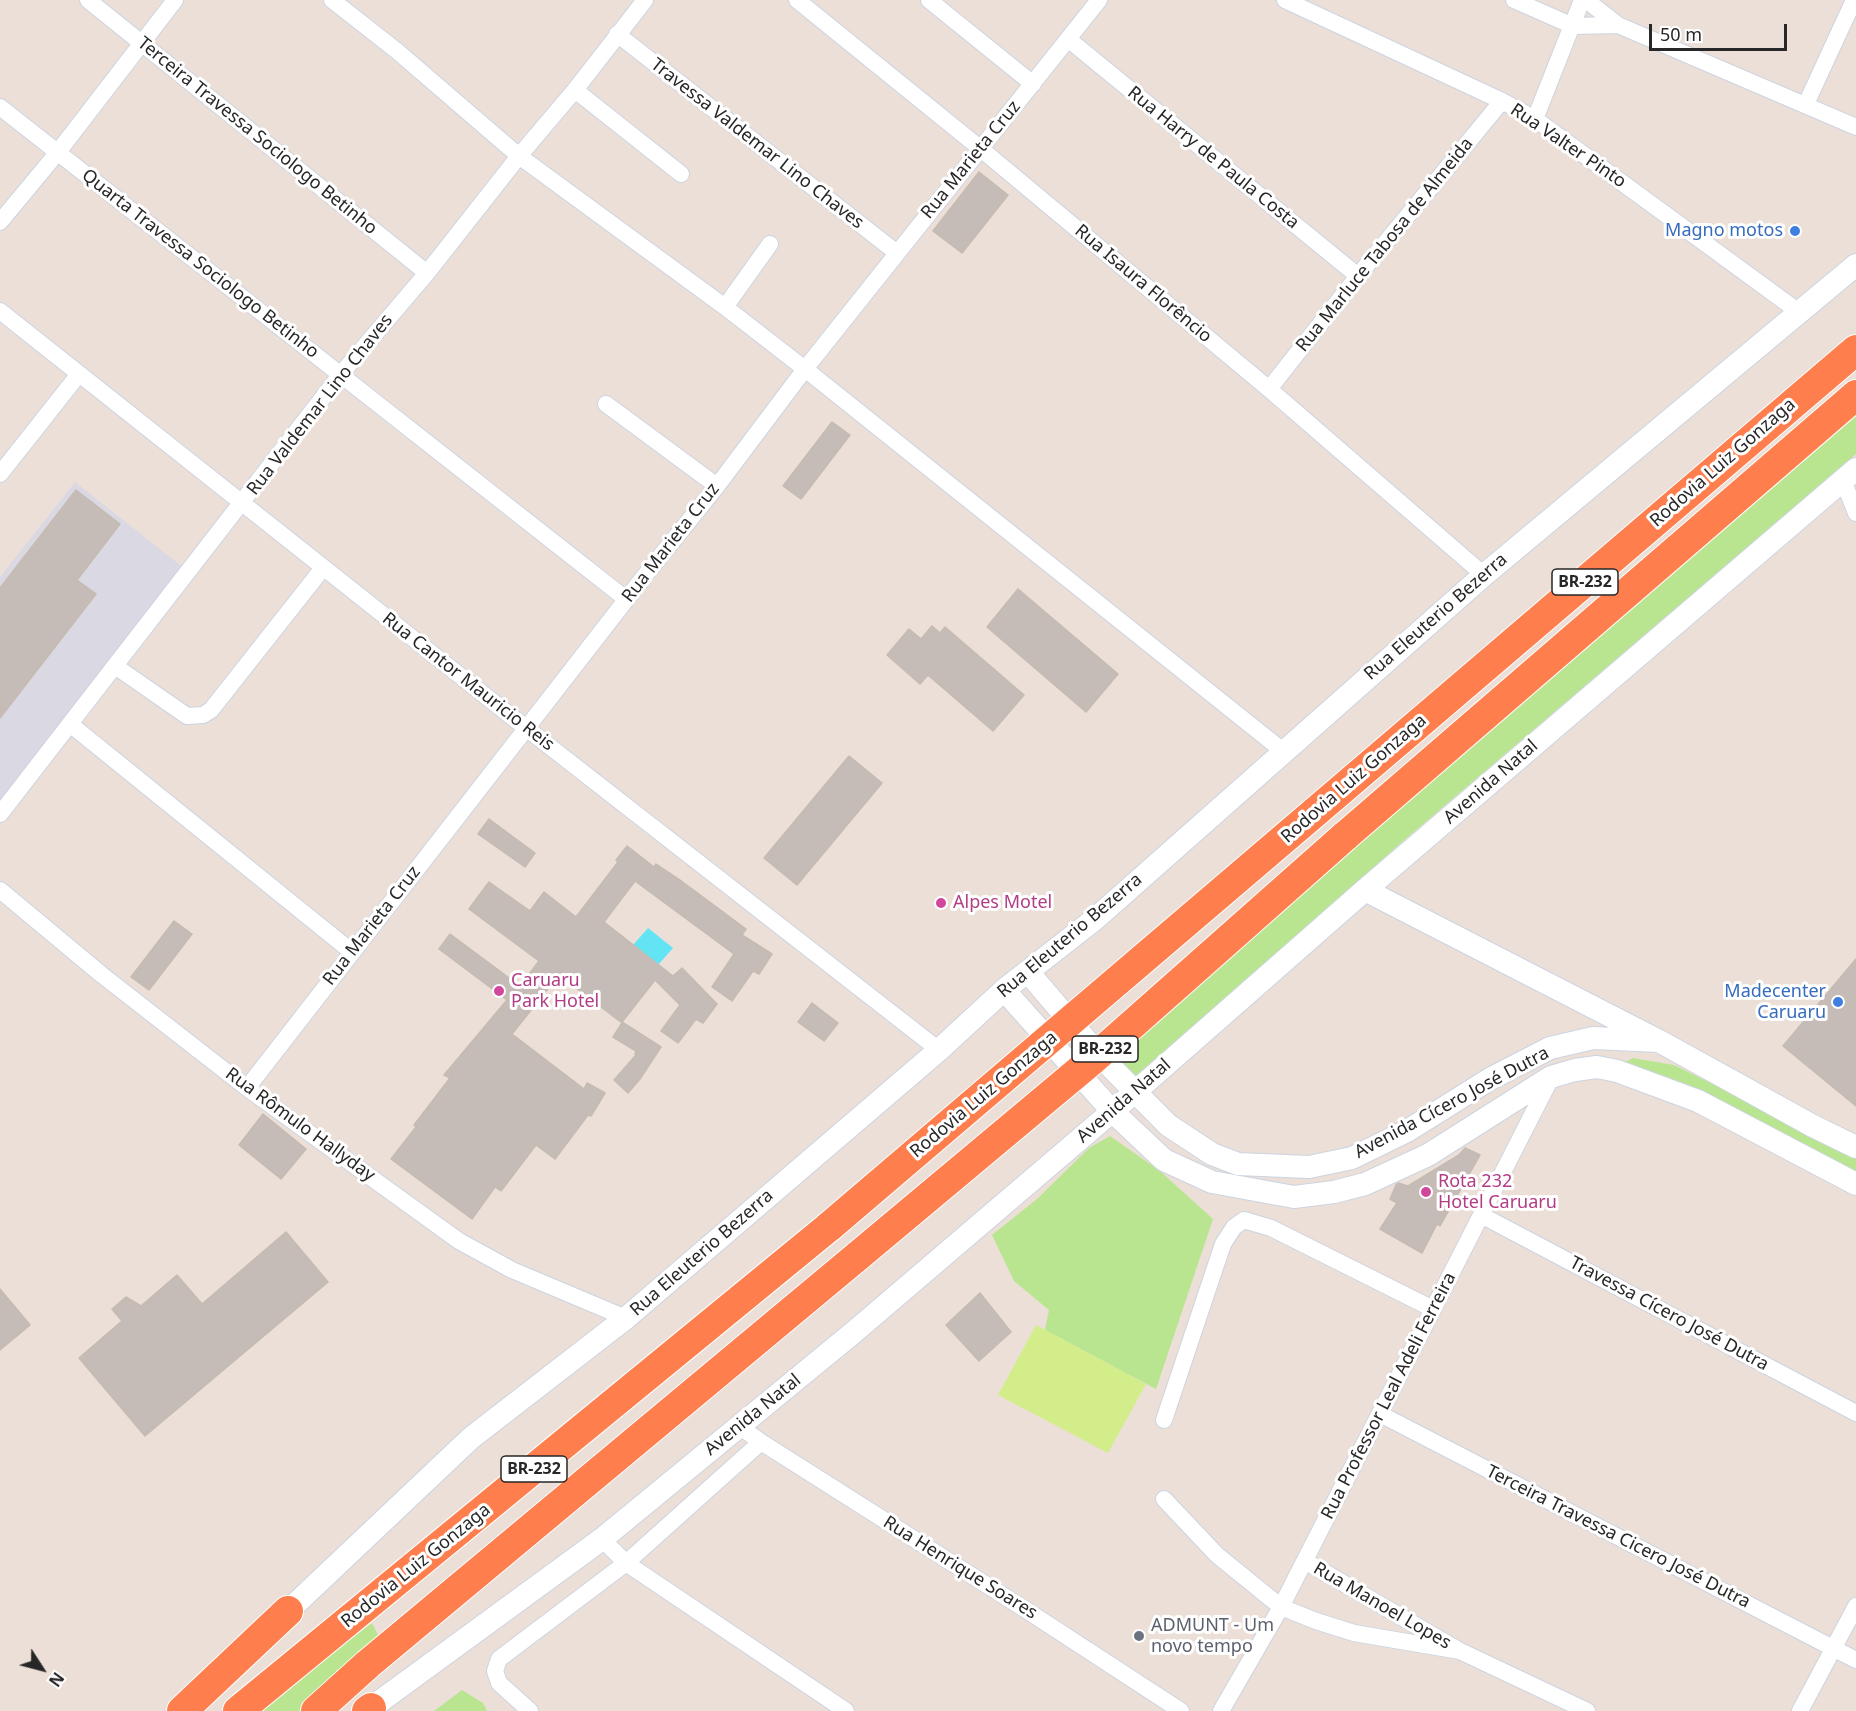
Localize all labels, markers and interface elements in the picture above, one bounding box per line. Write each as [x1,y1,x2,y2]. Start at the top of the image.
scale bar [1652,12,1790,50]
text: 50 m [1660,22,1702,46]
street label: Terceira Travessa Sociologo Betinho [133,33,381,239]
street label: Travessa Valdemar Lino Chaves [646,54,868,234]
street label: Rua Harry de Paula Costa [1123,82,1303,234]
street label: Rua Marieta Cruz [917,97,1025,223]
street label: Rua Valter Pinto [1506,99,1630,193]
street label: Rua Marluce Tabosa de Almeida [1292,134,1478,356]
street label: Quarta Travessa Sociologo Betinho [77,165,323,363]
street label: Rua Isaura Florêncio [1070,220,1216,348]
place label: Magno motos [1665,220,1783,242]
marker: Magno motos [1788,224,1802,238]
street label: Rua Valdemar Lino Chaves [243,310,397,500]
street label: Rodovia Luiz Gonzaga [1646,394,1800,532]
street label: Rua Marieta Cruz [618,479,724,607]
street label: Rua Eleuterio Bezerra [1360,549,1512,685]
road number: BR-232 [1552,569,1618,595]
street label: Rua Cantor Mauricio Reis [378,608,558,756]
street label: Rodovia Luiz Gonzaga [1277,710,1431,848]
street label: Avenida Natal [1440,735,1542,829]
street label: Rua Marieta Cruz [319,862,425,990]
street label: Rua Eleuterio Bezerra [993,869,1147,1003]
place label: Alpes Motel [953,892,1052,914]
marker: Alpes Motel [934,896,948,910]
place label: Caruaru Park Hotel [511,970,599,1012]
place label: Madecenter Caruaru [1724,981,1826,1024]
marker: Caruaru Park Hotel [492,984,506,998]
marker: Madecenter Caruaru [1831,995,1845,1009]
street label: Rodovia Luiz Gonzaga [906,1027,1062,1163]
road number: BR-232 [1072,1036,1138,1062]
street label: Avenida Cícero José Dutra [1351,1043,1553,1163]
street label: Avenida Natal [1073,1054,1175,1148]
street label: Rua Rômulo Hallyday [221,1063,379,1187]
place label: Rota 232 Hotel Caruaru [1438,1171,1557,1214]
street label: Rua Eleuterio Bezerra [626,1185,778,1321]
marker: Rota 232 Hotel Caruaru [1419,1185,1433,1199]
street label: Travessa Cícero José Dutra [1566,1252,1772,1376]
street label: Rua Professor Leal Adeli Ferreira [1317,1269,1461,1523]
street label: Avenida Natal [701,1370,805,1460]
road number: BR-232 [501,1456,567,1482]
street label: Terceira Travessa Cicero José Dutra [1482,1461,1754,1613]
street label: Rodovia Luiz Gonzaga [337,1499,495,1633]
street label: Rua Henrique Soares [879,1512,1041,1624]
street label: Rua Manoel Lopes [1309,1558,1455,1654]
place label: ADMUNT - Um novo tempo [1151,1615,1274,1658]
marker: ADMUNT - Um novo tempo [1132,1629,1146,1643]
north arrow [12,1639,72,1699]
text: N [44,1668,69,1691]

